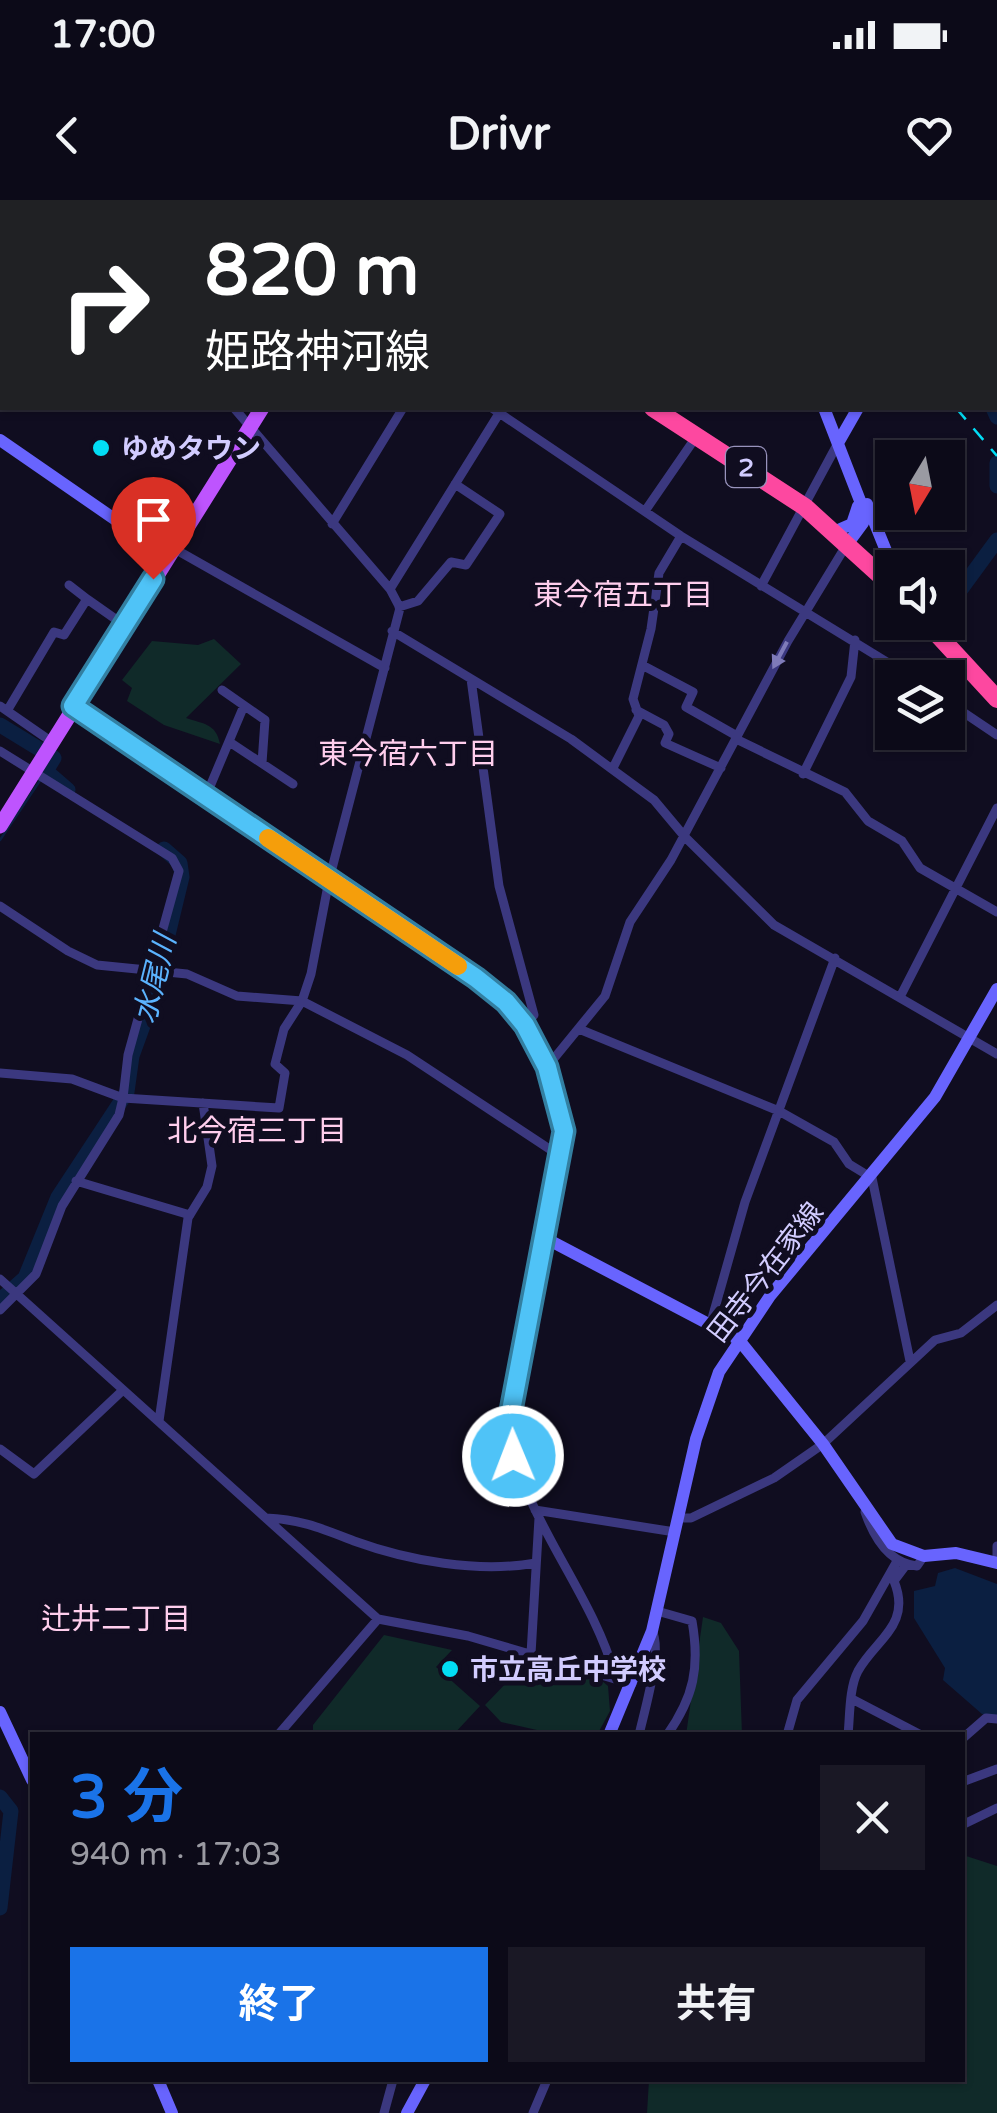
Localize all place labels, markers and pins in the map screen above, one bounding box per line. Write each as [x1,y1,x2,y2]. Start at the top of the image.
place label: ゆめタウン [121,432,261,466]
marker: ゆめタウン [90,437,112,459]
pin [111,477,196,580]
place label: 市立高丘中学校 [470,1653,666,1687]
marker: 市立高丘中学校 [439,1658,461,1680]

